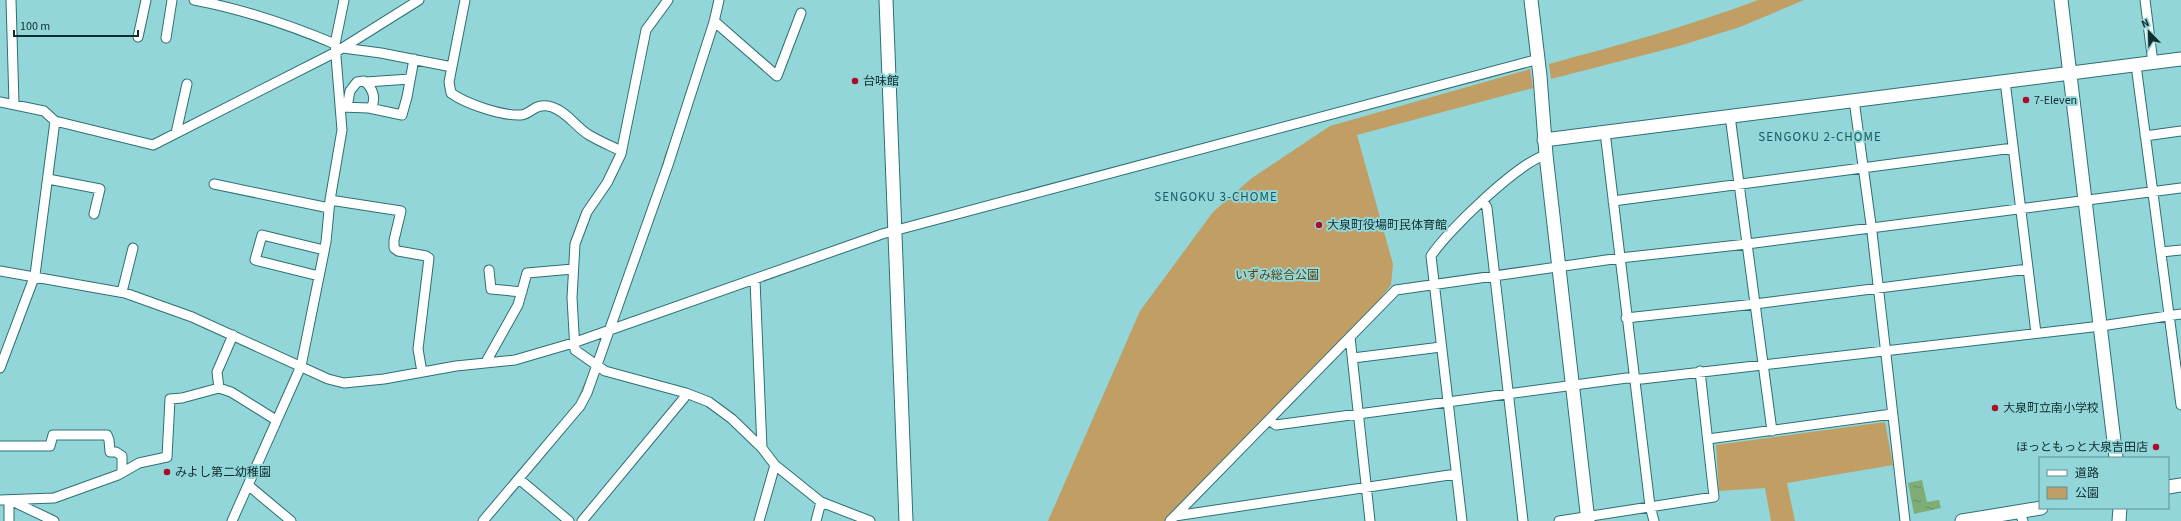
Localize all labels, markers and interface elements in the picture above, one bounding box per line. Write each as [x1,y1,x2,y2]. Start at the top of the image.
scale bar [14,12,138,38]
north arrow [2129,12,2169,52]
text: N [2139,15,2152,32]
text: 100 m [20,18,50,35]
place label: 台味館 [863,73,899,90]
marker: 台味館 [850,76,860,86]
place label: 7-Eleven [2034,92,2077,109]
marker: 7-Eleven [2021,95,2031,105]
district label: SENGOKU 2-CHOME [1758,128,1882,146]
district label: SENGOKU 3-CHOME [1154,188,1278,206]
place label: 大泉町役場町民体育館 [1327,217,1447,234]
marker: 大泉町役場町民体育館 [1314,220,1324,230]
park label: いずみ総合公園 [1235,267,1319,284]
place label: 大泉町立南小学校 [2003,400,2099,417]
marker: 大泉町立南小学校 [1990,403,2000,413]
place label: ほっともっと大泉吉田店 [2016,439,2148,456]
marker: ほっともっと大泉吉田店 [2151,442,2161,452]
legend [2039,457,2169,509]
place label: みよし第二幼稚園 [175,464,271,481]
text: 道路 [2075,465,2099,482]
marker: みよし第二幼稚園 [162,467,172,477]
text: 公園 [2075,485,2099,502]

